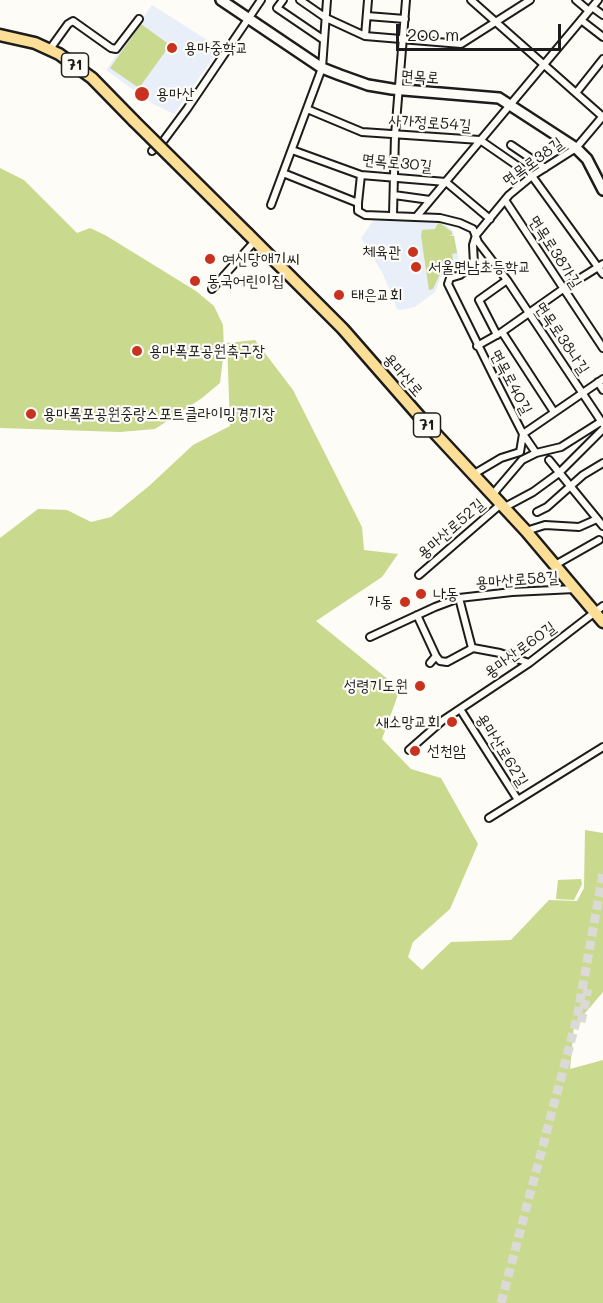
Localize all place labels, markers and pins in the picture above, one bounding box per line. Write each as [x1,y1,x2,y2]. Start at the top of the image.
place label: 용마중학교 [184,38,248,58]
marker: 용마중학교 [165,41,179,55]
place label: 용마산 [156,84,195,104]
marker: 용마산 [133,85,151,103]
place label: 체육관 [362,242,401,262]
marker: 체육관 [406,245,420,259]
place label: 여신당애기씨 [222,249,299,269]
marker: 여신당애기씨 [203,252,217,266]
place label: 서울면남초등학교 [428,257,531,277]
marker: 서울면남초등학교 [409,260,423,274]
place label: 동국어린이집 [207,271,284,291]
marker: 동국어린이집 [188,274,202,288]
place label: 태은교회 [351,285,402,305]
marker: 태은교회 [332,288,346,302]
place label: 용마폭포공원축구장 [149,341,265,361]
marker: 용마폭포공원축구장 [130,344,144,358]
place label: 용마폭포공원중랑스포트클라이밍경기장 [43,404,275,424]
marker: 용마폭포공원중랑스포트클라이밍경기장 [24,407,38,421]
place label: 나동 [433,584,459,604]
marker: 나동 [414,587,428,601]
place label: 가동 [367,592,393,612]
marker: 가동 [398,595,412,609]
place label: 성령기도원 [344,676,408,696]
marker: 성령기도원 [413,679,427,693]
place label: 새소망교회 [376,712,440,732]
marker: 새소망교회 [445,715,459,729]
place label: 선천암 [427,741,466,761]
marker: 선천암 [408,744,422,758]

